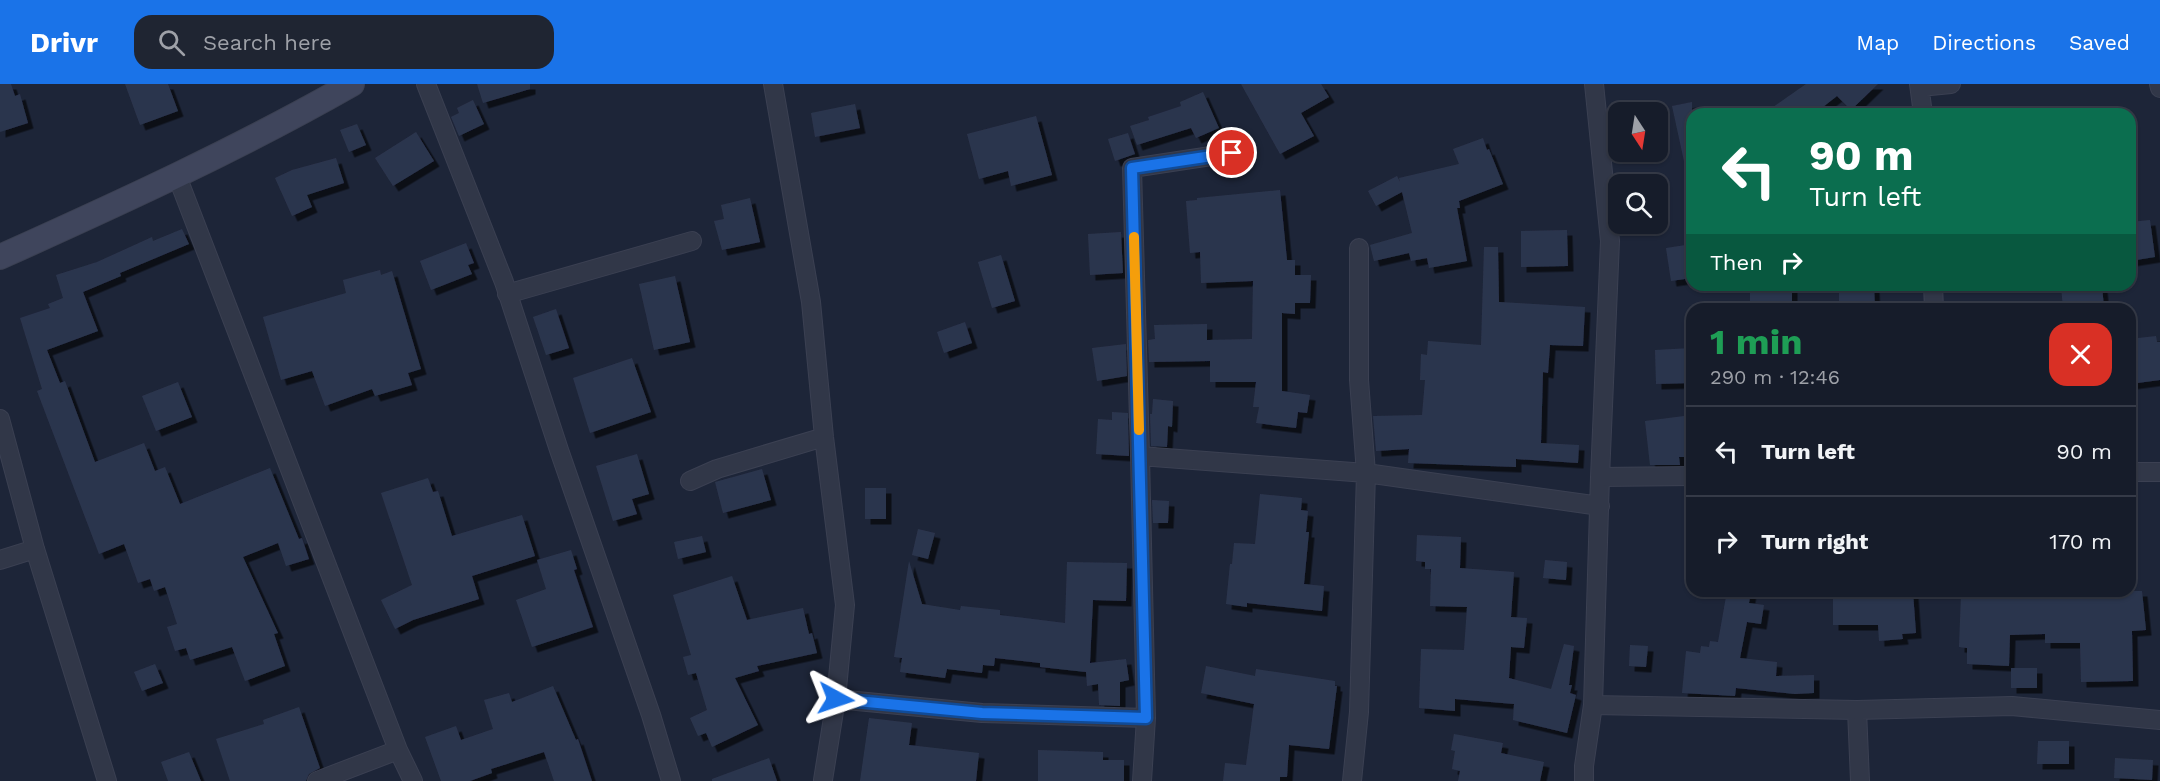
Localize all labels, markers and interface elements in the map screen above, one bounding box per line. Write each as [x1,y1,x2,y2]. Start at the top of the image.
search box [134,15,554,69]
text: Drivr [30,26,98,59]
icon: search [155,26,188,59]
text: Search here [203,30,332,55]
text: Map [1856,30,1899,55]
text: Directions [1932,30,2036,55]
text: Saved [2069,30,2130,55]
north arrow [1608,102,1668,162]
map controls [1608,102,1668,234]
pin [1206,127,1257,178]
text: 90 m [1809,131,1913,180]
icon: left [1710,132,1788,210]
icon: arrive [1215,136,1248,169]
button: search [1608,174,1668,234]
text: Turn left [1809,181,1921,213]
icon: right [1775,246,1808,279]
text: Then [1710,250,1763,275]
text: 1 min [1710,321,1802,363]
button: close [2049,323,2112,386]
text: 290 m · 12:46 [1710,365,1840,389]
icon: left [1710,435,1743,468]
text: Turn left [1761,439,1855,464]
text: 90 m [2056,439,2112,464]
icon: right [1710,525,1743,558]
text: Turn right [1761,529,1868,554]
text: 170 m [2049,529,2112,554]
position arrow [804,667,868,731]

